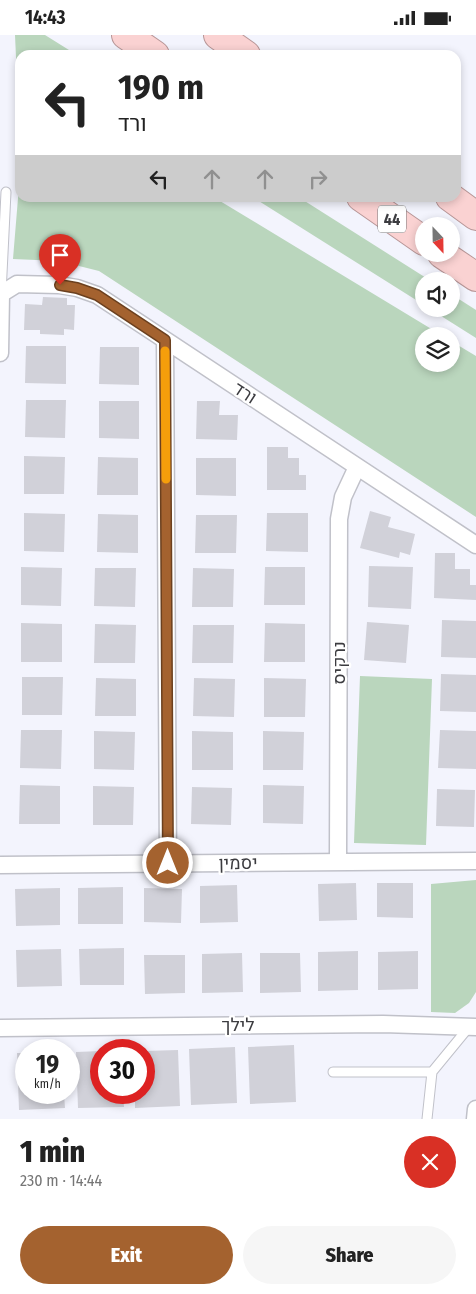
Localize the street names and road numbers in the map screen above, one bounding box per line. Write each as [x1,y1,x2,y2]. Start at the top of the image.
road number: 44 [378,205,406,233]
street label: ורד [229,377,261,409]
street label: נרקיס [328,641,350,685]
street label: יסמין [218,852,258,874]
street label: לילך [222,1014,254,1036]

